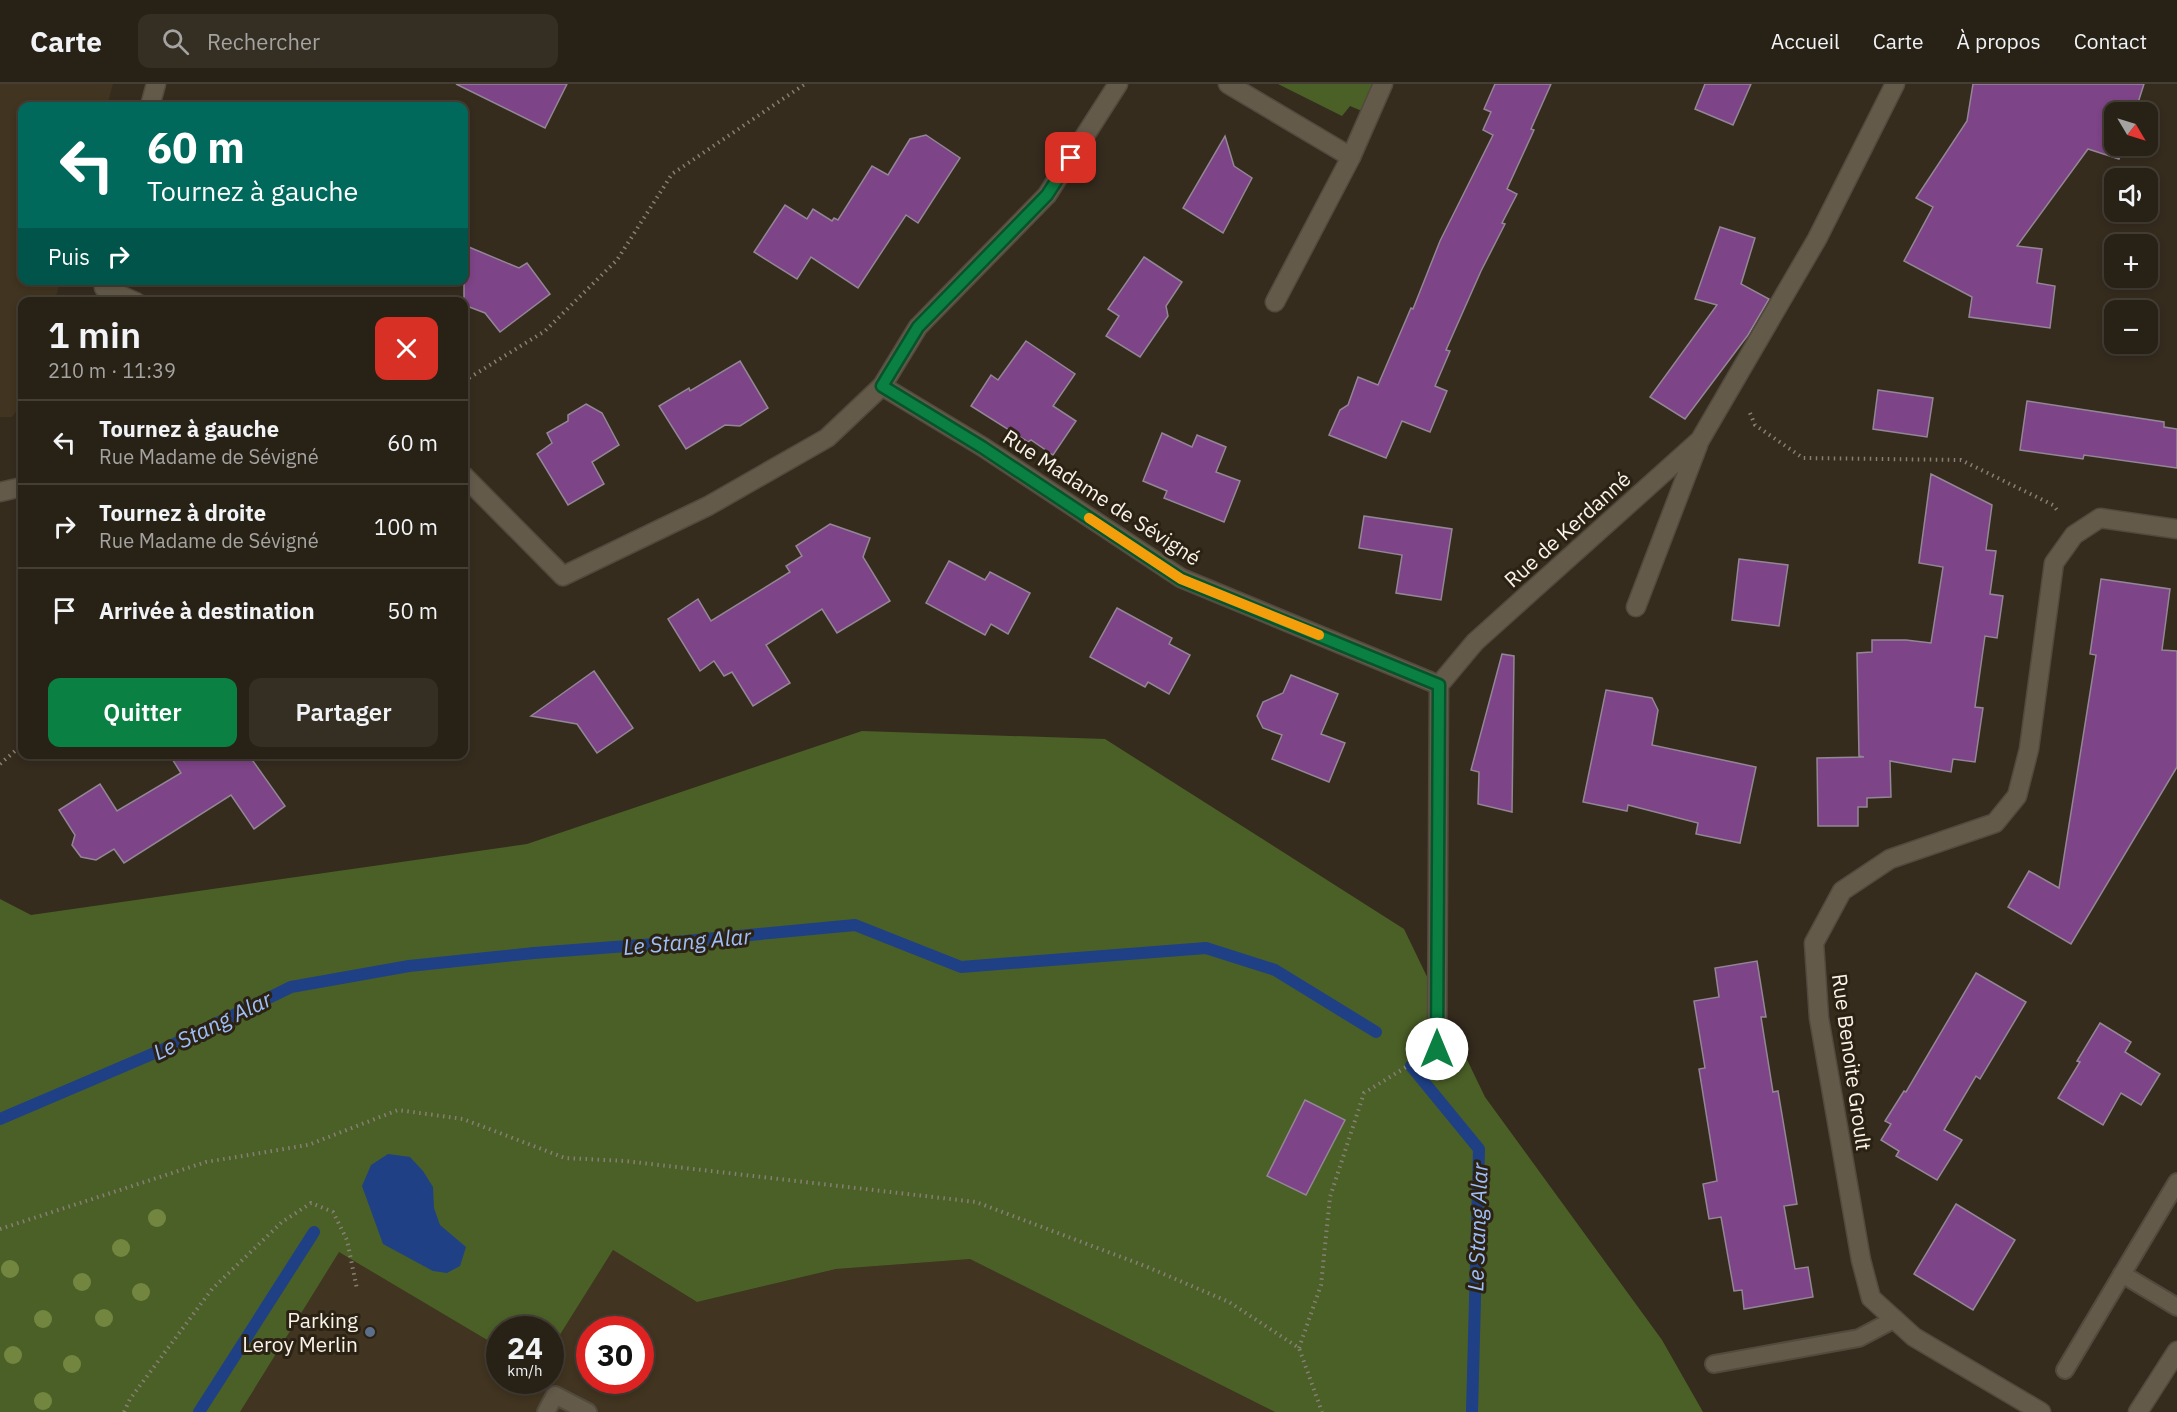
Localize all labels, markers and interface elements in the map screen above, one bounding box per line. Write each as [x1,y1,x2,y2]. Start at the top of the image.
search box [138,14,558,68]
text: Carte [30,23,102,60]
icon: search [159,25,192,58]
text: Rechercher [207,27,320,56]
text: Accueil [1771,27,1840,55]
text: Carte [1873,27,1924,55]
text: À propos [1957,27,2041,55]
text: Contact [2074,27,2147,55]
north arrow [2104,102,2158,156]
map controls [2104,102,2158,354]
text: 60 m [147,120,245,175]
icon: left [48,126,126,204]
pin [1045,132,1096,183]
icon: arrive [1054,141,1087,174]
button: sound [2104,168,2158,222]
text: Tournez à gauche [147,173,358,208]
button: + [2104,234,2158,288]
icon: right [102,240,135,273]
text: Puis [48,242,90,271]
button: − [2104,300,2158,354]
text: 1 min [48,311,141,358]
button: close [375,317,438,380]
text: 210 m · 11:39 [48,357,176,384]
text: Tournez à gauche [99,414,279,443]
street label: Rue Madame de Sévigné [998,422,1206,572]
icon: left [48,426,81,459]
text: 60 m [387,428,438,457]
text: Rue Madame de Sévigné [99,443,319,470]
street label: Rue de Kerdanné [1498,465,1636,593]
text: Tournez à droite [99,498,266,527]
icon: right [48,510,81,543]
text: 100 m [374,512,438,541]
text: Rue Madame de Sévigné [99,527,319,554]
icon: arrive [48,594,81,627]
text: Arrivée à destination [99,596,315,625]
text: 50 m [387,596,438,625]
button: Quitter [48,678,237,747]
button: Partager [249,678,438,747]
water label: Le Stang Alar [622,921,753,961]
street label: Rue Benoite Groult [1826,972,1878,1152]
water label: Le Stang Alar [148,983,277,1066]
position arrow [1405,1017,1469,1081]
water label: Le Stang Alar [1460,1161,1494,1292]
place label: Parking Leroy Merlin [242,1306,358,1358]
speed limit sign: 30 [576,1316,654,1394]
marker: Parking Leroy Merlin [363,1325,377,1339]
text: 24 [507,1328,543,1367]
text: km/h [507,1361,543,1380]

